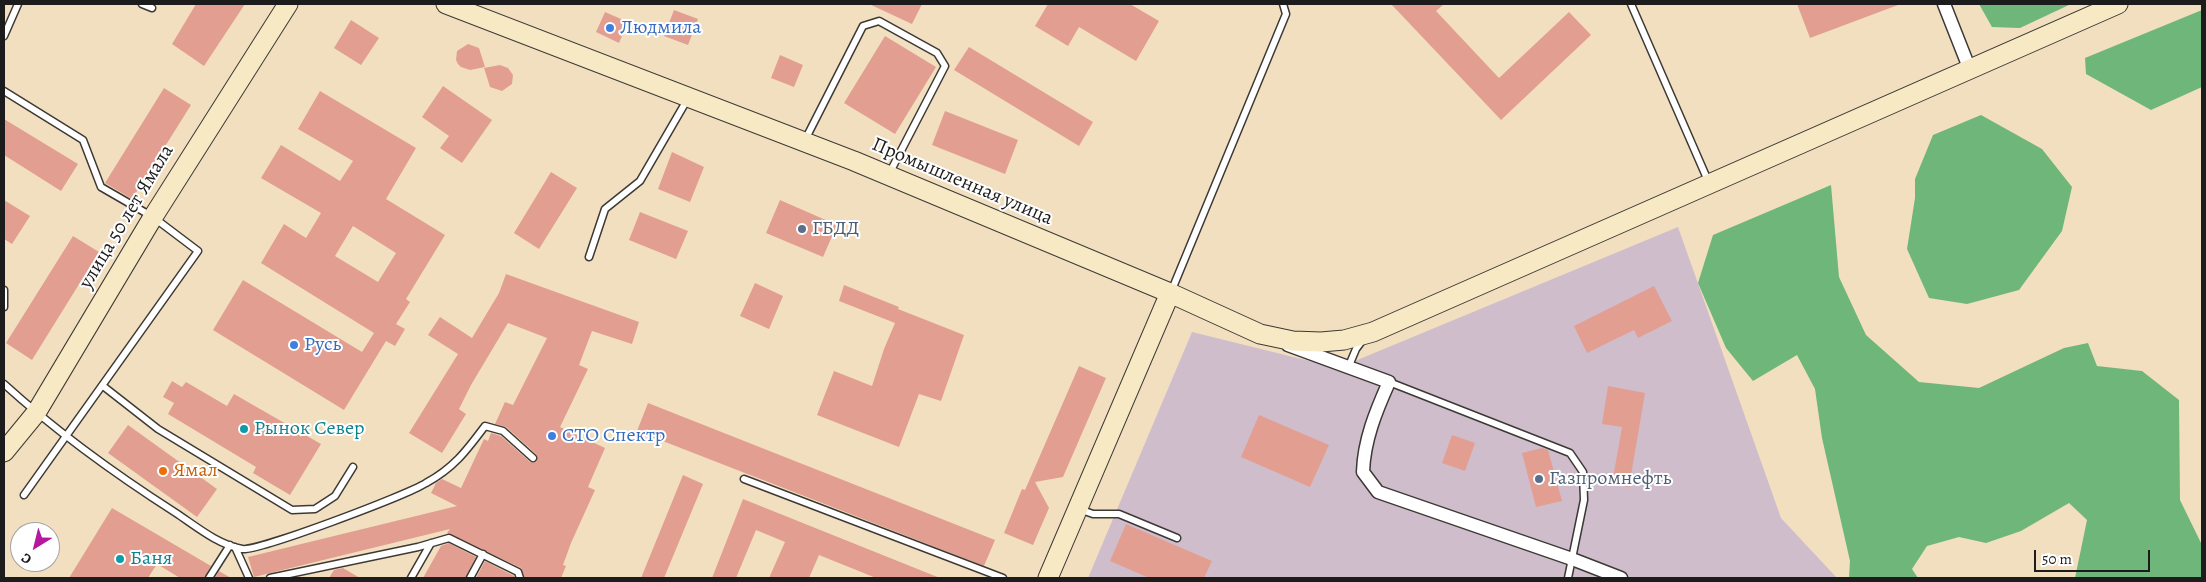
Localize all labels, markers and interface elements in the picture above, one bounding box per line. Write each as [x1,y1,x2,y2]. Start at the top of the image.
place label: Людмила [620,16,702,40]
marker: Людмила [604,22,616,34]
street label: Промышленная улица [868,133,1056,231]
street label: улица 50 лет Ямала [74,141,180,293]
place label: ГБДД [812,217,859,241]
marker: ГБДД [796,223,808,235]
place label: Русь [304,333,341,357]
marker: Русь [288,339,300,351]
place label: Рынок Север [254,417,365,441]
marker: Рынок Север [238,423,250,435]
place label: СТО Спектр [562,424,665,448]
marker: СТО Спектр [546,430,558,442]
place label: Ямал [173,459,218,483]
marker: Ямал [157,465,169,477]
place label: Газпромнефть [1549,467,1671,491]
marker: Газпромнефть [1533,473,1545,485]
north arrow [10,522,60,572]
scale bar [2036,540,2152,572]
place label: Баня [130,547,172,571]
text: С [17,549,36,569]
text: 50 m [2042,549,2072,569]
marker: Баня [114,553,126,565]

